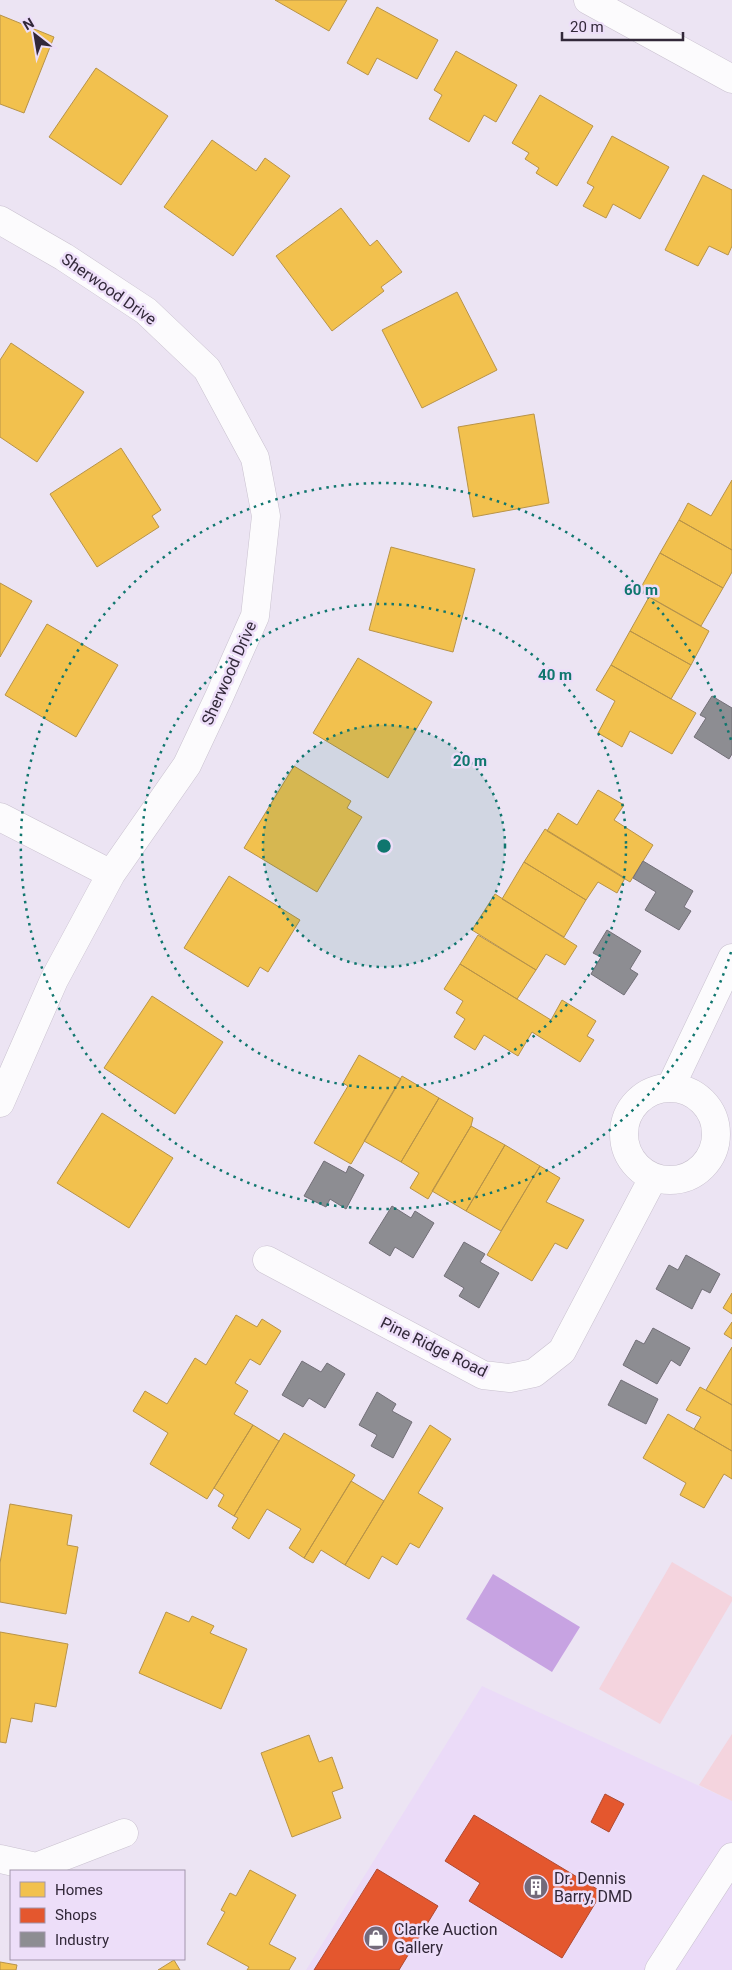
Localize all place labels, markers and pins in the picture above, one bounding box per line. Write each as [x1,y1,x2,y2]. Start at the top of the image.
centre of rings [375,837,393,855]
place label: Dr. Dennis Barry, DMD [554,1869,632,1906]
building icon: Dr. Dennis Barry, DMD [523,1874,549,1900]
place label: Clarke Auction Gallery [394,1920,497,1957]
shop icon: Clarke Auction Gallery [363,1925,389,1951]

